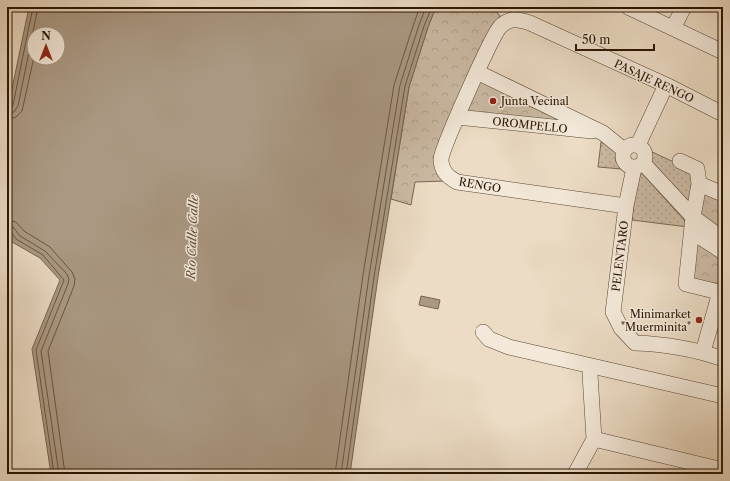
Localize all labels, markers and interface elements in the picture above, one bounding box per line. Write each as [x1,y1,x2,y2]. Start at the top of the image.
north arrow [26,26,66,66]
scale bar [576,26,654,52]
text: N [41,29,51,43]
text: 50 m [582,32,611,47]
street label: PASAJE RENGO [612,56,696,106]
place label: Junta Vecinal [499,94,569,108]
marker: Junta Vecinal [488,96,498,106]
street label: OROMPELLO [492,114,568,136]
street label: RENGO [458,174,502,196]
water label: Río Calle Calle [183,194,201,280]
street label: PELENTARO [609,220,631,292]
place label: Minimarket "Muerminita" [621,307,691,334]
marker: Minimarket "Muerminita" [694,315,704,325]

